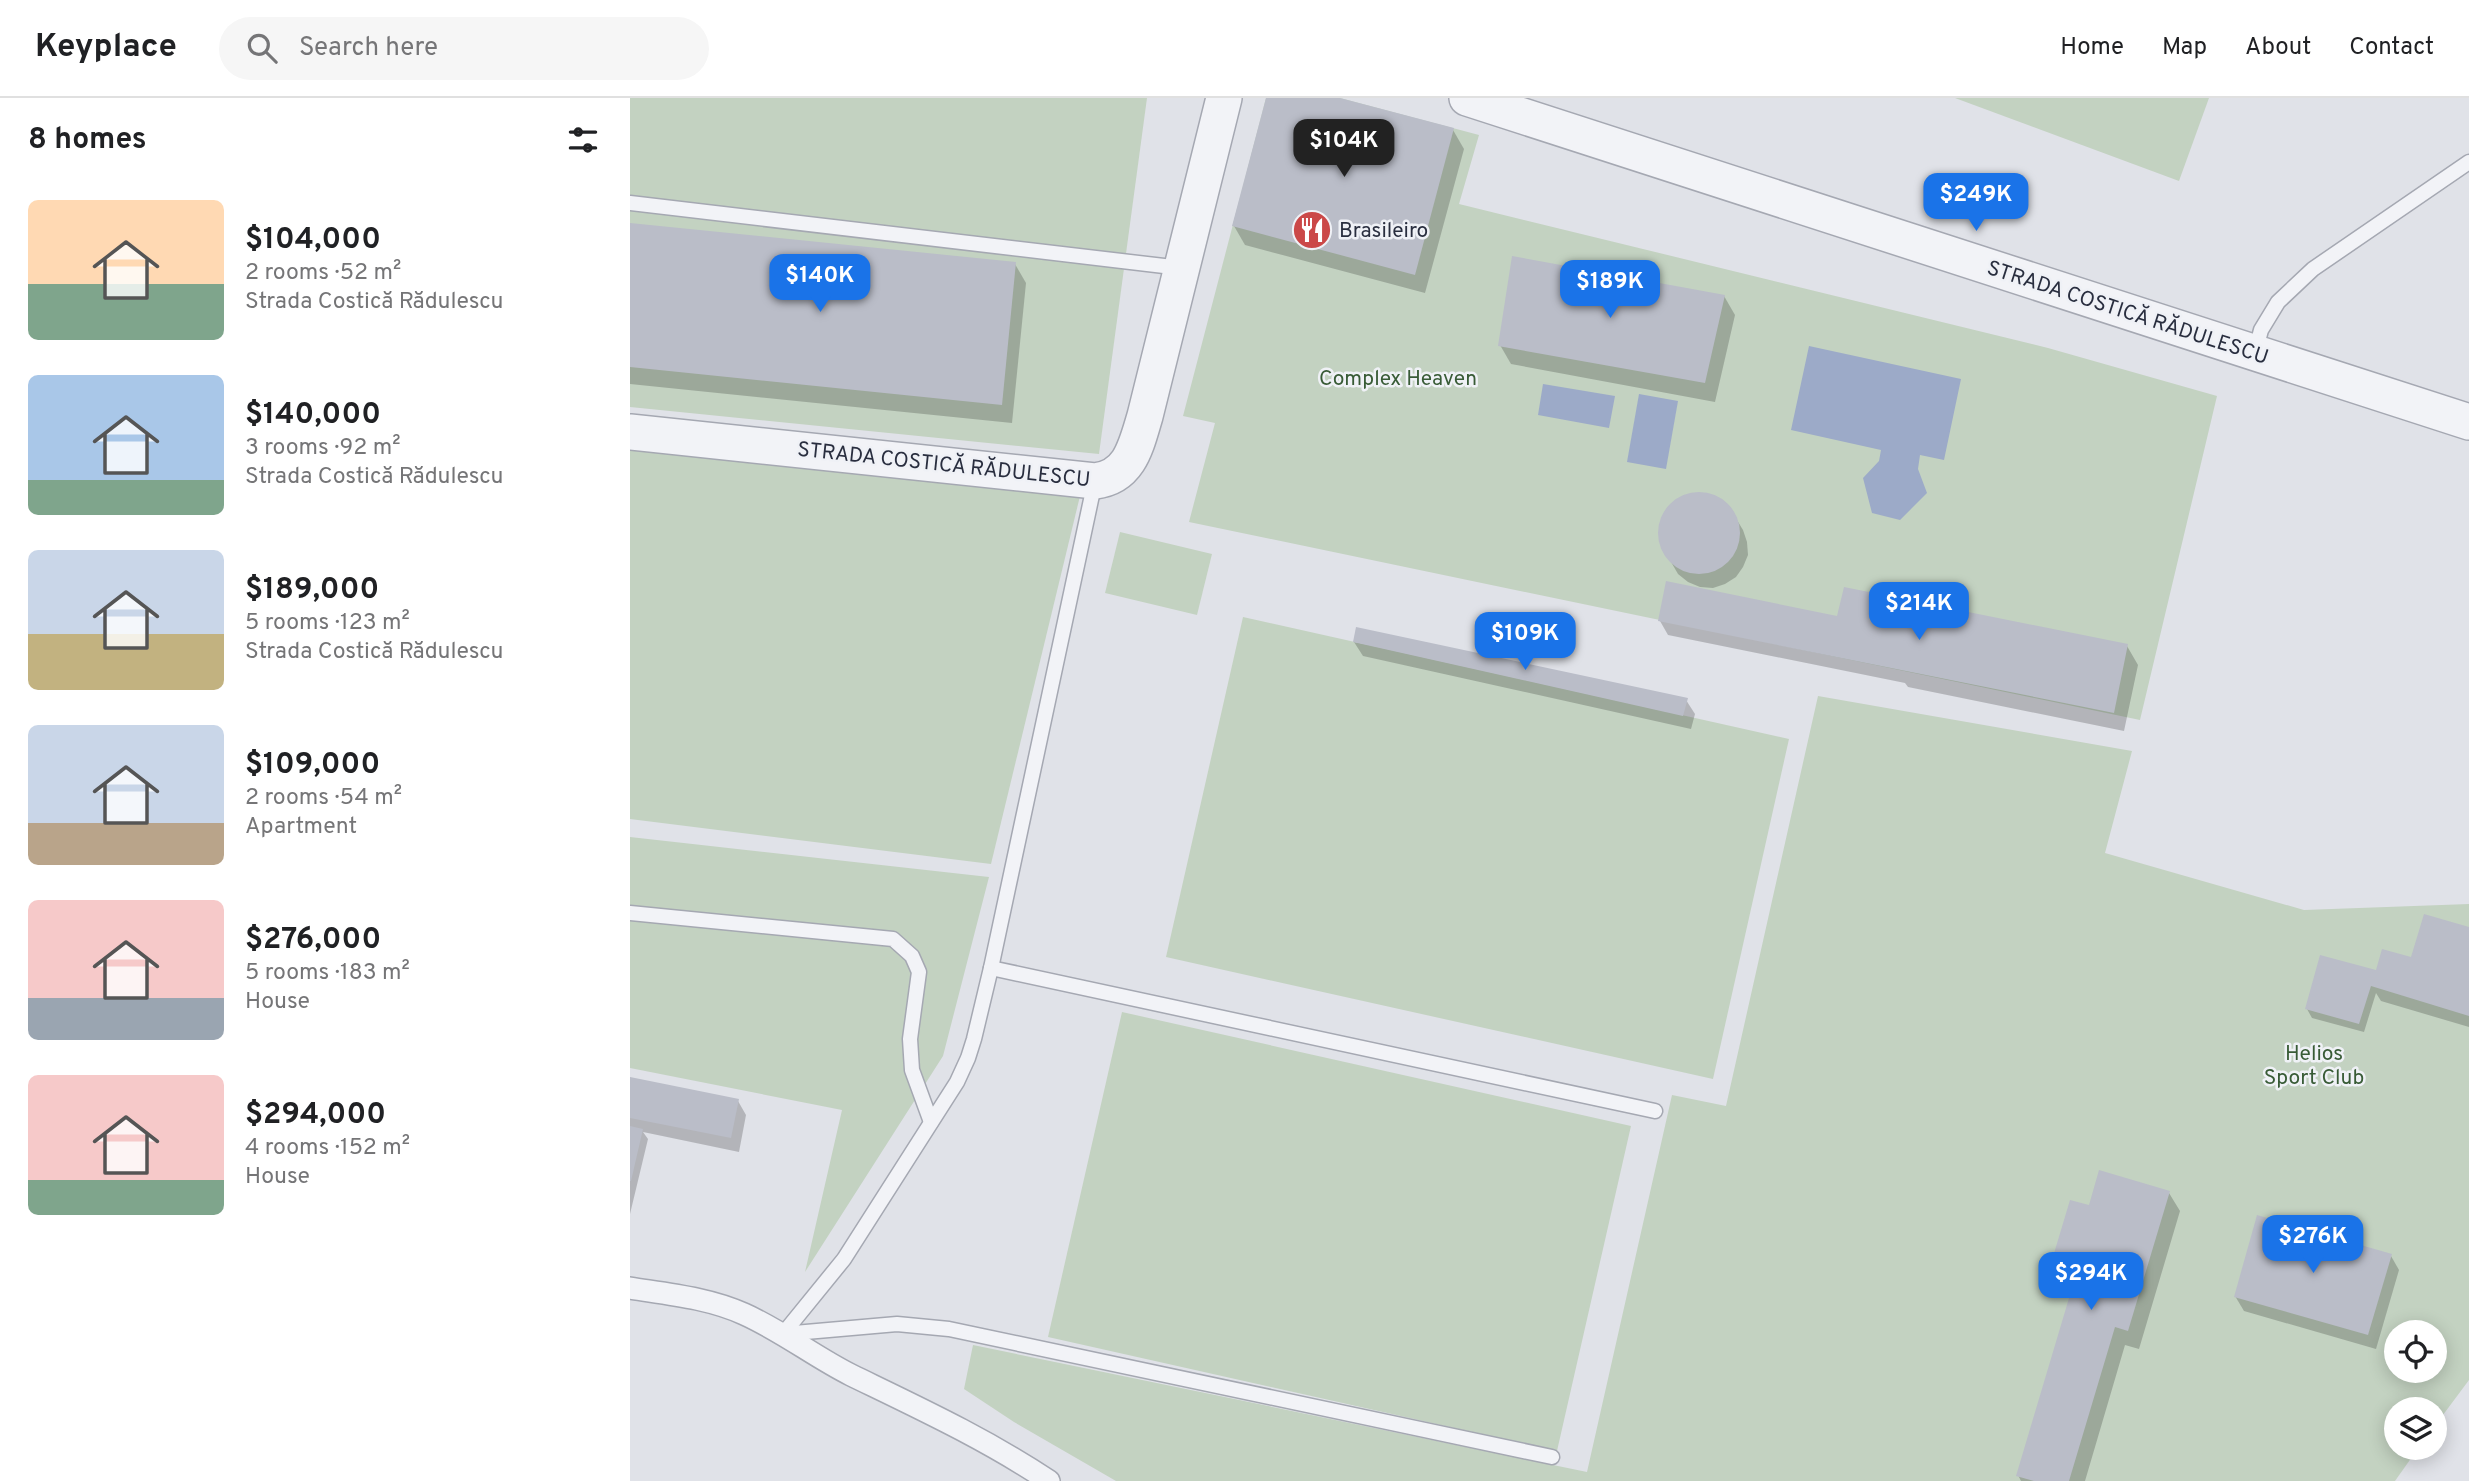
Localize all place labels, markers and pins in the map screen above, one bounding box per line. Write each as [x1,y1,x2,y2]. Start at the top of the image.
pin: $104K [1295,120,1393,179]
pin: $249K [1927,174,2025,233]
restaurant icon: Brasileiro [1291,209,1333,251]
place label: Brasileiro [1339,218,1428,245]
pin: $140K [771,254,869,314]
pin: $189K [1561,260,1659,320]
pin: $214K [1870,582,1968,642]
pin: $109K [1476,612,1574,672]
pin: $276K [2264,1216,2362,1275]
pin: $294K [2042,1252,2140,1312]

